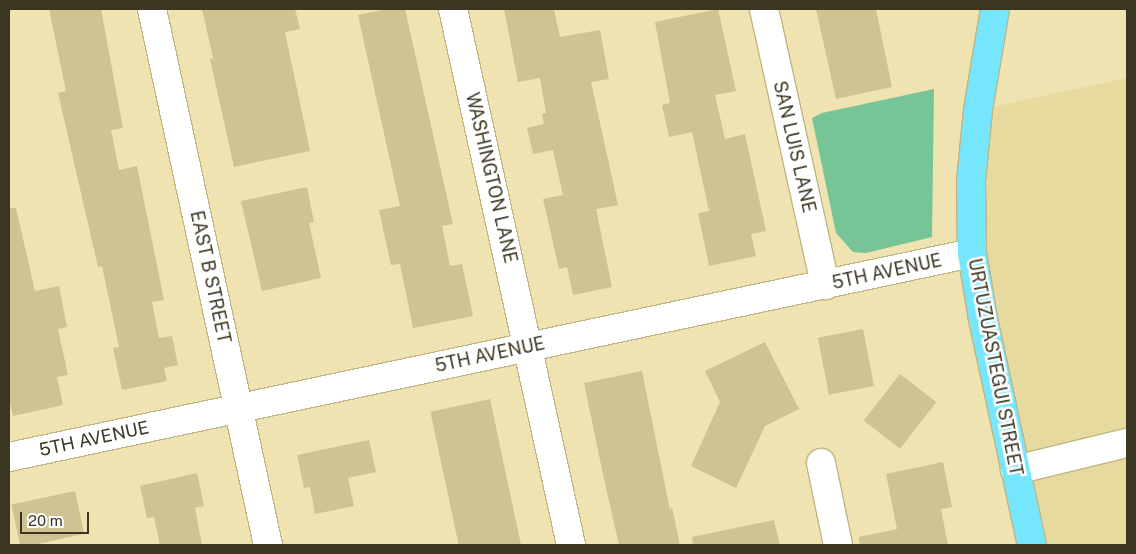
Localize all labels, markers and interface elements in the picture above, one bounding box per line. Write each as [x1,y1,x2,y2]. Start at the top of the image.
street label: SAN LUIS LANE [768,79,820,215]
street label: WASHINGTON LANE [461,91,521,265]
street label: EAST B STREET [185,209,235,345]
street label: 5TH AVENUE [830,250,944,294]
street label: URTUZUASTEGUI STREET [963,257,1027,477]
street label: 5TH AVENUE [433,333,547,377]
street label: 5TH AVENUE [37,417,151,461]
scale bar [22,502,91,534]
text: 20 m [28,512,63,529]

